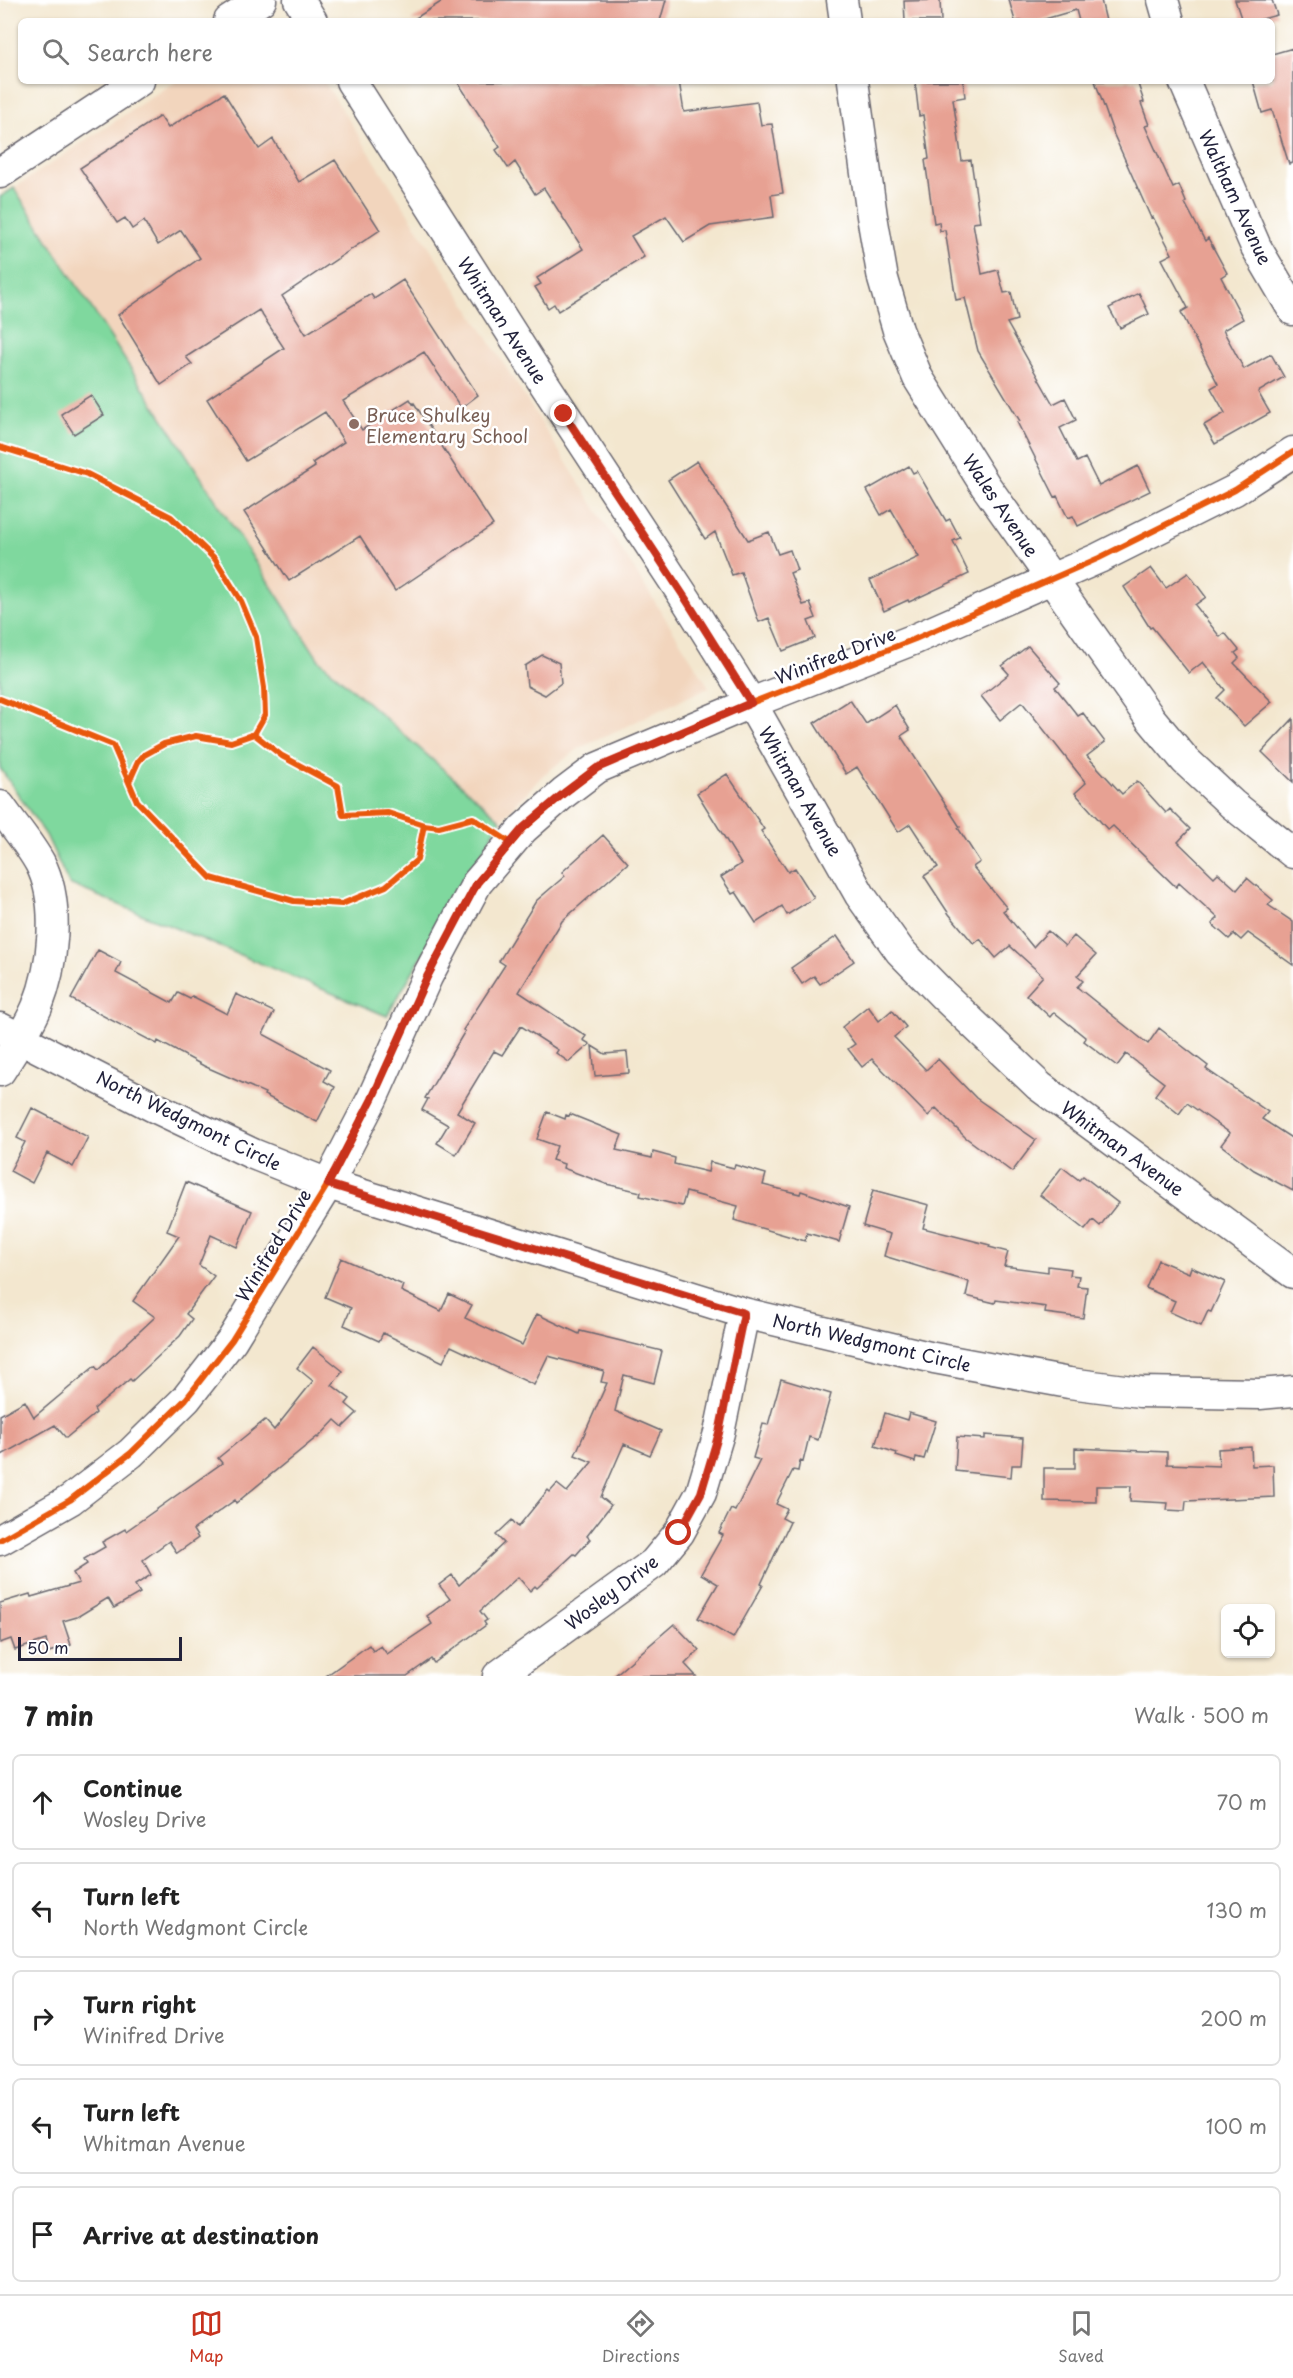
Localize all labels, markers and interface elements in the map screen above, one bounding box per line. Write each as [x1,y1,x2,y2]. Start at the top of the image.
search box [18,18,1275,84]
icon: search [39,35,72,68]
text: Search here [87,35,213,68]
street label: Waltham Avenue [1193,125,1279,269]
street label: Whitman Avenue [452,251,554,389]
route end [550,400,576,426]
place label: Bruce Shulkey Elementary School [366,401,528,449]
marker: Bruce Shulkey Elementary School [347,417,361,431]
street label: Wales Avenue [956,448,1046,562]
street label: Winifred Drive [771,620,899,690]
street label: Whitman Avenue [753,721,849,861]
street label: North Wedgmont Circle [92,1063,286,1177]
street label: Whitman Avenue [1056,1094,1190,1202]
street label: Winifred Drive [229,1183,317,1307]
street label: North Wedgmont Circle [770,1306,974,1378]
route start [665,1519,691,1545]
street label: Wosley Drive [559,1548,663,1636]
map controls [1221,1604,1275,1658]
button: locate [1221,1604,1275,1658]
scale bar [18,1634,182,1662]
text: 50 m [27,1635,68,1659]
text: 7 min [24,1696,94,1735]
text: Walk · 500 m [1134,1700,1269,1730]
text: Continue [83,1771,182,1804]
icon: ahead [26,1786,59,1819]
text: 70 m [1217,1787,1267,1817]
text: Wosley Drive [83,1804,206,1834]
text: Turn left [83,1879,180,1912]
icon: left [26,1894,59,1927]
text: 130 m [1207,1895,1267,1925]
text: North Wedgmont Circle [83,1912,308,1942]
text: Turn right [83,1987,196,2020]
icon: right [26,2002,59,2035]
text: 200 m [1200,2003,1267,2033]
text: Winifred Drive [83,2020,225,2050]
text: Turn left [83,2095,180,2128]
icon: left [26,2110,59,2143]
text: 100 m [1206,2111,1267,2141]
text: Whitman Avenue [83,2128,246,2158]
icon: arrive [26,2218,59,2251]
text: Arrive at destination [83,2218,319,2251]
tab: Map [189,2307,223,2367]
tab: Directions [602,2307,680,2367]
tab: Saved [1058,2307,1104,2367]

